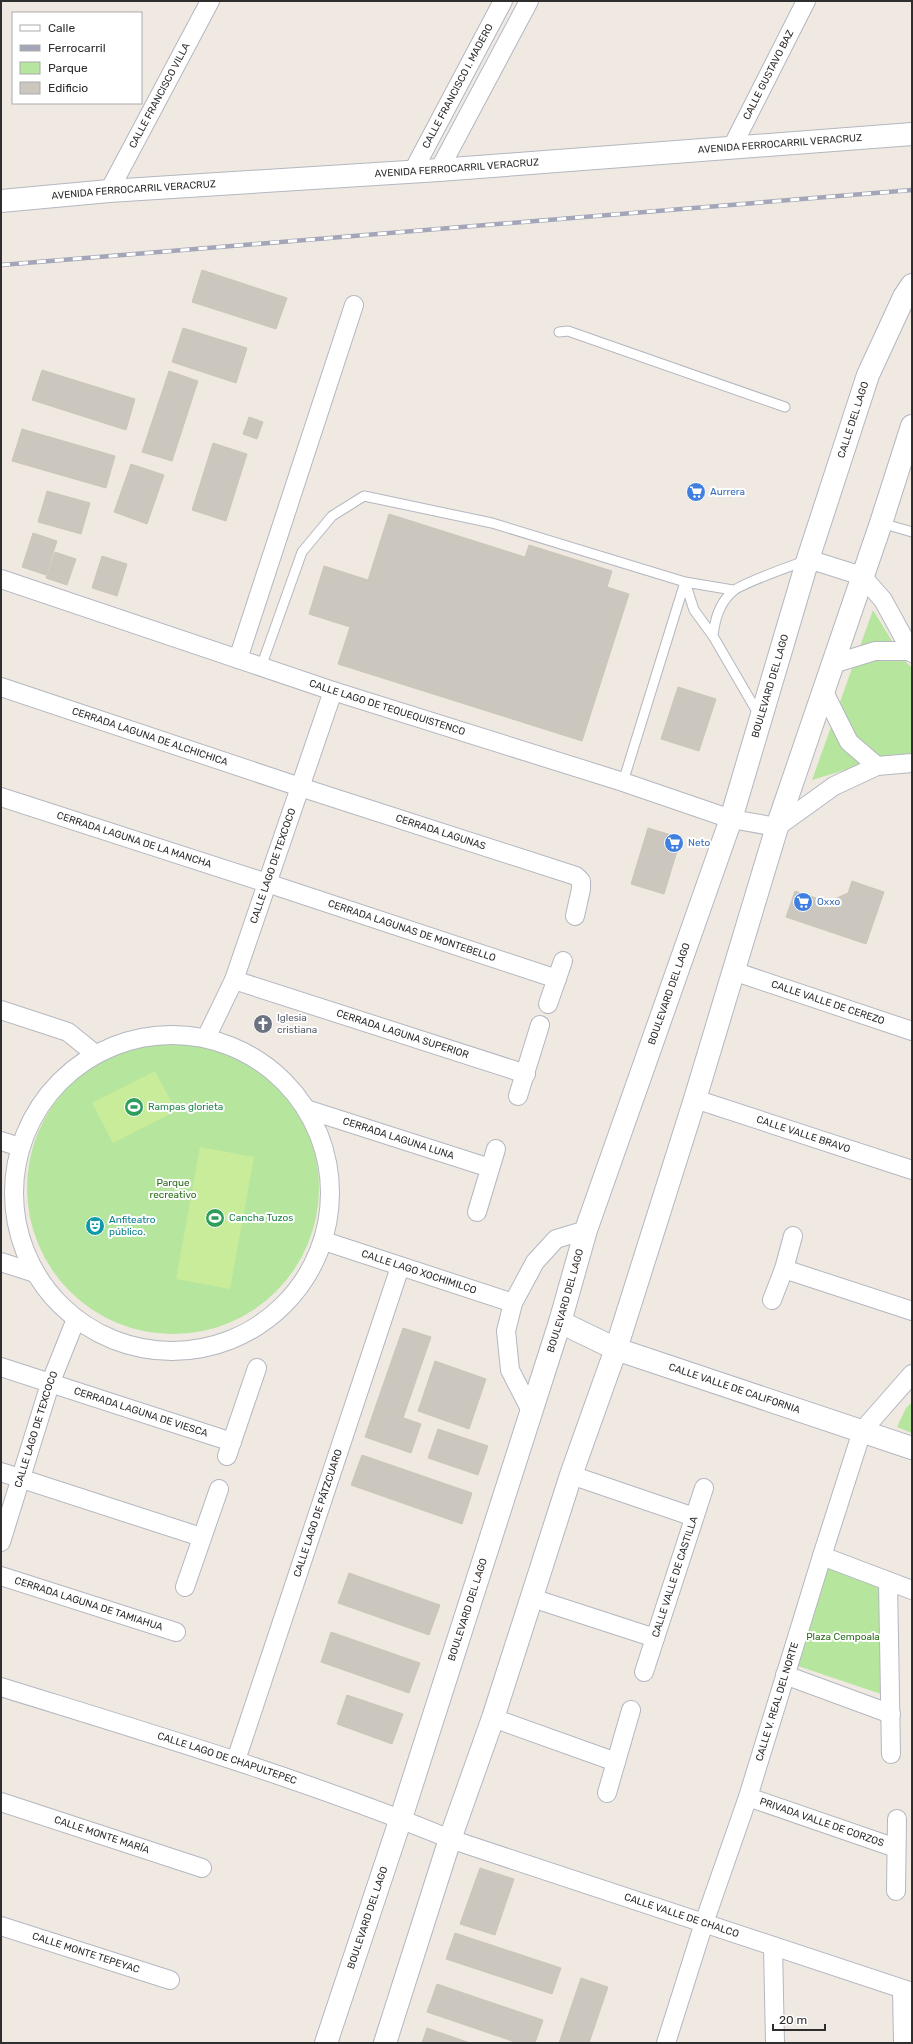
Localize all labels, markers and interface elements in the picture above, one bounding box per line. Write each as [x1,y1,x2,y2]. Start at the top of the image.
legend [12,12,142,104]
text: Calle [48,21,75,35]
street label: CALLE FRANCISCO I. MADERO [420,22,496,151]
street label: CALLE GUSTAVO BAZ [741,28,796,122]
text: Ferrocarril [48,41,106,55]
street label: CALLE FRANCISCO VILLA [127,41,193,150]
text: Parque [48,61,88,75]
text: Edificio [48,81,88,95]
street label: AVENIDA FERROCARRIL VERACRUZ [697,132,862,156]
street label: AVENIDA FERROCARRIL VERACRUZ [374,156,539,180]
street label: AVENIDA FERROCARRIL VERACRUZ [51,178,216,202]
street label: CALLE DEL LAGO [835,380,872,460]
supermarket icon: Aurrera [685,481,707,503]
place label: Aurrera [710,486,745,498]
street label: BOULEVARD DEL LAGO [749,633,791,739]
street label: CALLE LAGO DE TEQUEQUISTENCO [307,677,467,738]
street label: CERRADA LAGUNA DE ALCHICHICA [70,705,230,769]
street label: CALLE LAGO DE TEXCOCO [248,806,298,925]
street label: CERRADA LAGUNA DE LA MANCHA [55,809,214,871]
street label: CERRADA LAGUNAS [394,812,487,852]
supermarket icon: Neto [663,832,685,854]
place label: Neto [688,837,710,849]
supermarket icon: Oxxo [792,891,814,913]
place label: Oxxo [817,896,840,908]
street label: CERRADA LAGUNAS DE MONTEBELLO [326,898,497,964]
street label: BOULEVARD DEL LAGO [646,941,693,1047]
street label: CALLE VALLE DE CEREZO [770,978,886,1027]
street label: CERRADA LAGUNA SUPERIOR [335,1007,471,1061]
place label: Iglesia cristiana [277,1012,317,1036]
church icon: Iglesia cristiana [252,1013,274,1035]
sports icon: Rampas glorieta [123,1096,145,1118]
place label: Rampas glorieta [148,1101,223,1113]
street label: CALLE VALLE BRAVO [755,1114,852,1155]
street label: CERRADA LAGUNA LUNA [341,1115,456,1162]
park label: Parque recreativo [149,1177,197,1201]
sports icon: Cancha Tuzos [204,1207,226,1229]
place label: Cancha Tuzos [229,1212,293,1224]
place label: Anfiteatro público. [109,1214,156,1238]
theatre icon: Anfiteatro público. [84,1215,106,1237]
street label: BOULEVARD DEL LAGO [545,1247,586,1354]
street label: CALLE LAGO XOCHIMILCO [360,1248,478,1297]
street label: CALLE VALLE DE CALIFORNIA [667,1361,802,1416]
street label: CALLE LAGO DE TEXCOCO [12,1369,61,1489]
street label: CERRADA LAGUNA DE VIESCA [72,1385,210,1440]
street label: CALLE LAGO DE PÁTZCUARO [291,1448,345,1579]
street label: CALLE VALLE DE CASTILLA [650,1515,700,1639]
street label: BOULEVARD DEL LAGO [446,1556,490,1663]
street label: CERRADA LAGUNA DE TAMIAHUA [13,1575,165,1633]
park label: Plaza Cempoala [806,1631,880,1643]
street label: CALLE V. REAL DEL NORTE [753,1641,801,1763]
street label: CALLE LAGO DE CHAPULTEPEC [156,1730,299,1787]
street label: PRIVADA VALLE DE CORZOS [758,1795,886,1849]
street label: CALLE MONTE MARÍA [52,1814,151,1856]
street label: BOULEVARD DEL LAGO [345,1865,390,1971]
street label: CALLE VALLE DE CHALCO [622,1891,741,1940]
street label: CALLE MONTE TEPEYAC [31,1930,141,1976]
scale bar [773,2006,825,2032]
text: 20 m [779,2013,807,2027]

